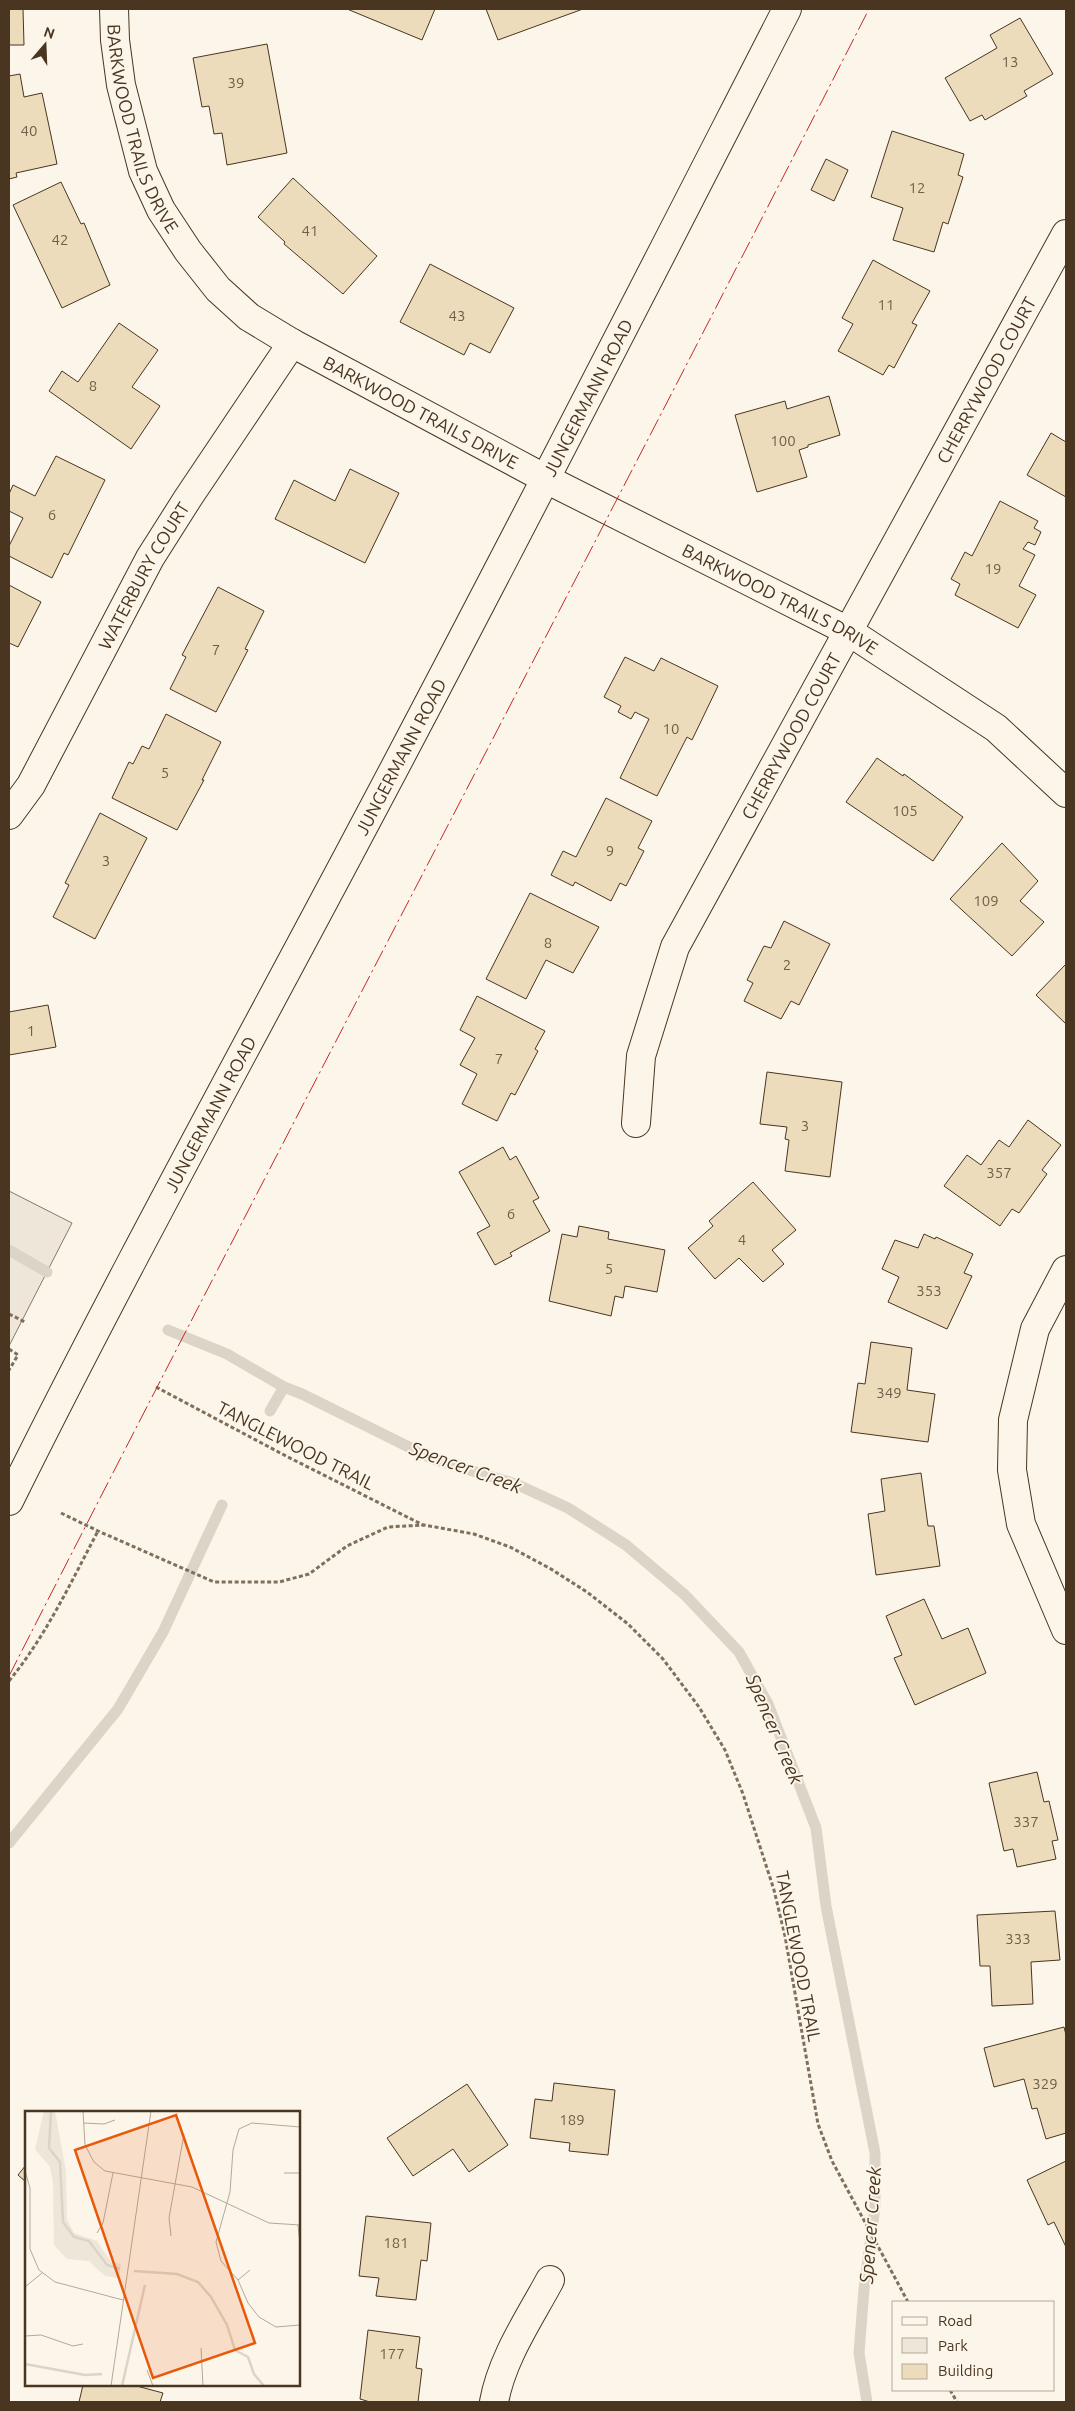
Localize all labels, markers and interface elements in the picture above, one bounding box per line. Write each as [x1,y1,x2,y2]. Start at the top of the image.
north arrow [20,20,70,70]
text: N [42,23,57,42]
street label: BARKWOOD TRAILS DRIVE [104,24,183,236]
house number: 13 [1002,53,1018,70]
house number: 39 [228,74,244,91]
house number: 40 [21,122,37,139]
house number: 12 [909,179,925,196]
house number: 41 [302,222,318,239]
house number: 42 [52,231,68,248]
street label: CHERRYWOOD COURT [932,293,1040,467]
house number: 11 [878,296,894,313]
house number: 43 [449,307,465,324]
street label: JUNGERMANN ROAD [539,316,636,479]
street label: BARKWOOD TRAILS DRIVE [320,352,522,472]
house number: 8 [89,377,97,394]
house number: 100 [770,432,796,449]
street label: WATERBURY COURT [94,498,193,653]
house number: 6 [48,506,56,523]
street label: BARKWOOD TRAILS DRIVE [679,539,882,658]
house number: 19 [985,560,1001,577]
house number: 7 [212,641,220,658]
street label: CHERRYWOOD COURT [737,649,844,823]
street label: JUNGERMANN ROAD [351,675,450,838]
house number: 10 [663,720,679,737]
house number: 5 [161,764,169,781]
house number: 105 [892,802,918,819]
house number: 9 [606,842,614,859]
house number: 3 [102,852,110,869]
house number: 109 [973,892,999,909]
house number: 8 [544,934,552,951]
house number: 2 [783,956,791,973]
house number: 1 [27,1022,35,1039]
street label: JUNGERMANN ROAD [160,1033,260,1196]
house number: 7 [495,1050,503,1067]
house number: 3 [801,1117,809,1134]
house number: 357 [986,1164,1012,1181]
house number: 6 [507,1205,515,1222]
house number: 4 [738,1231,746,1248]
house number: 5 [605,1260,613,1277]
house number: 353 [916,1282,942,1299]
house number: 349 [876,1384,902,1401]
street label: TANGLEWOOD TRAIL [214,1397,378,1493]
water label: Spencer Creek [406,1436,525,1498]
water label: Spencer Creek [741,1670,808,1788]
house number: 337 [1013,1813,1039,1830]
street label: TANGLEWOOD TRAIL [773,1869,825,2043]
house number: 333 [1005,1930,1031,1947]
house number: 329 [1032,2075,1058,2092]
inset map [25,2111,300,2386]
house number: 189 [559,2111,585,2128]
water label: Spencer Creek [855,2165,885,2286]
house number: 181 [383,2234,409,2251]
legend [892,2301,1055,2391]
text: Road [938,2312,973,2329]
text: Park [938,2337,968,2354]
house number: 177 [379,2345,405,2362]
text: Building [938,2362,993,2379]

